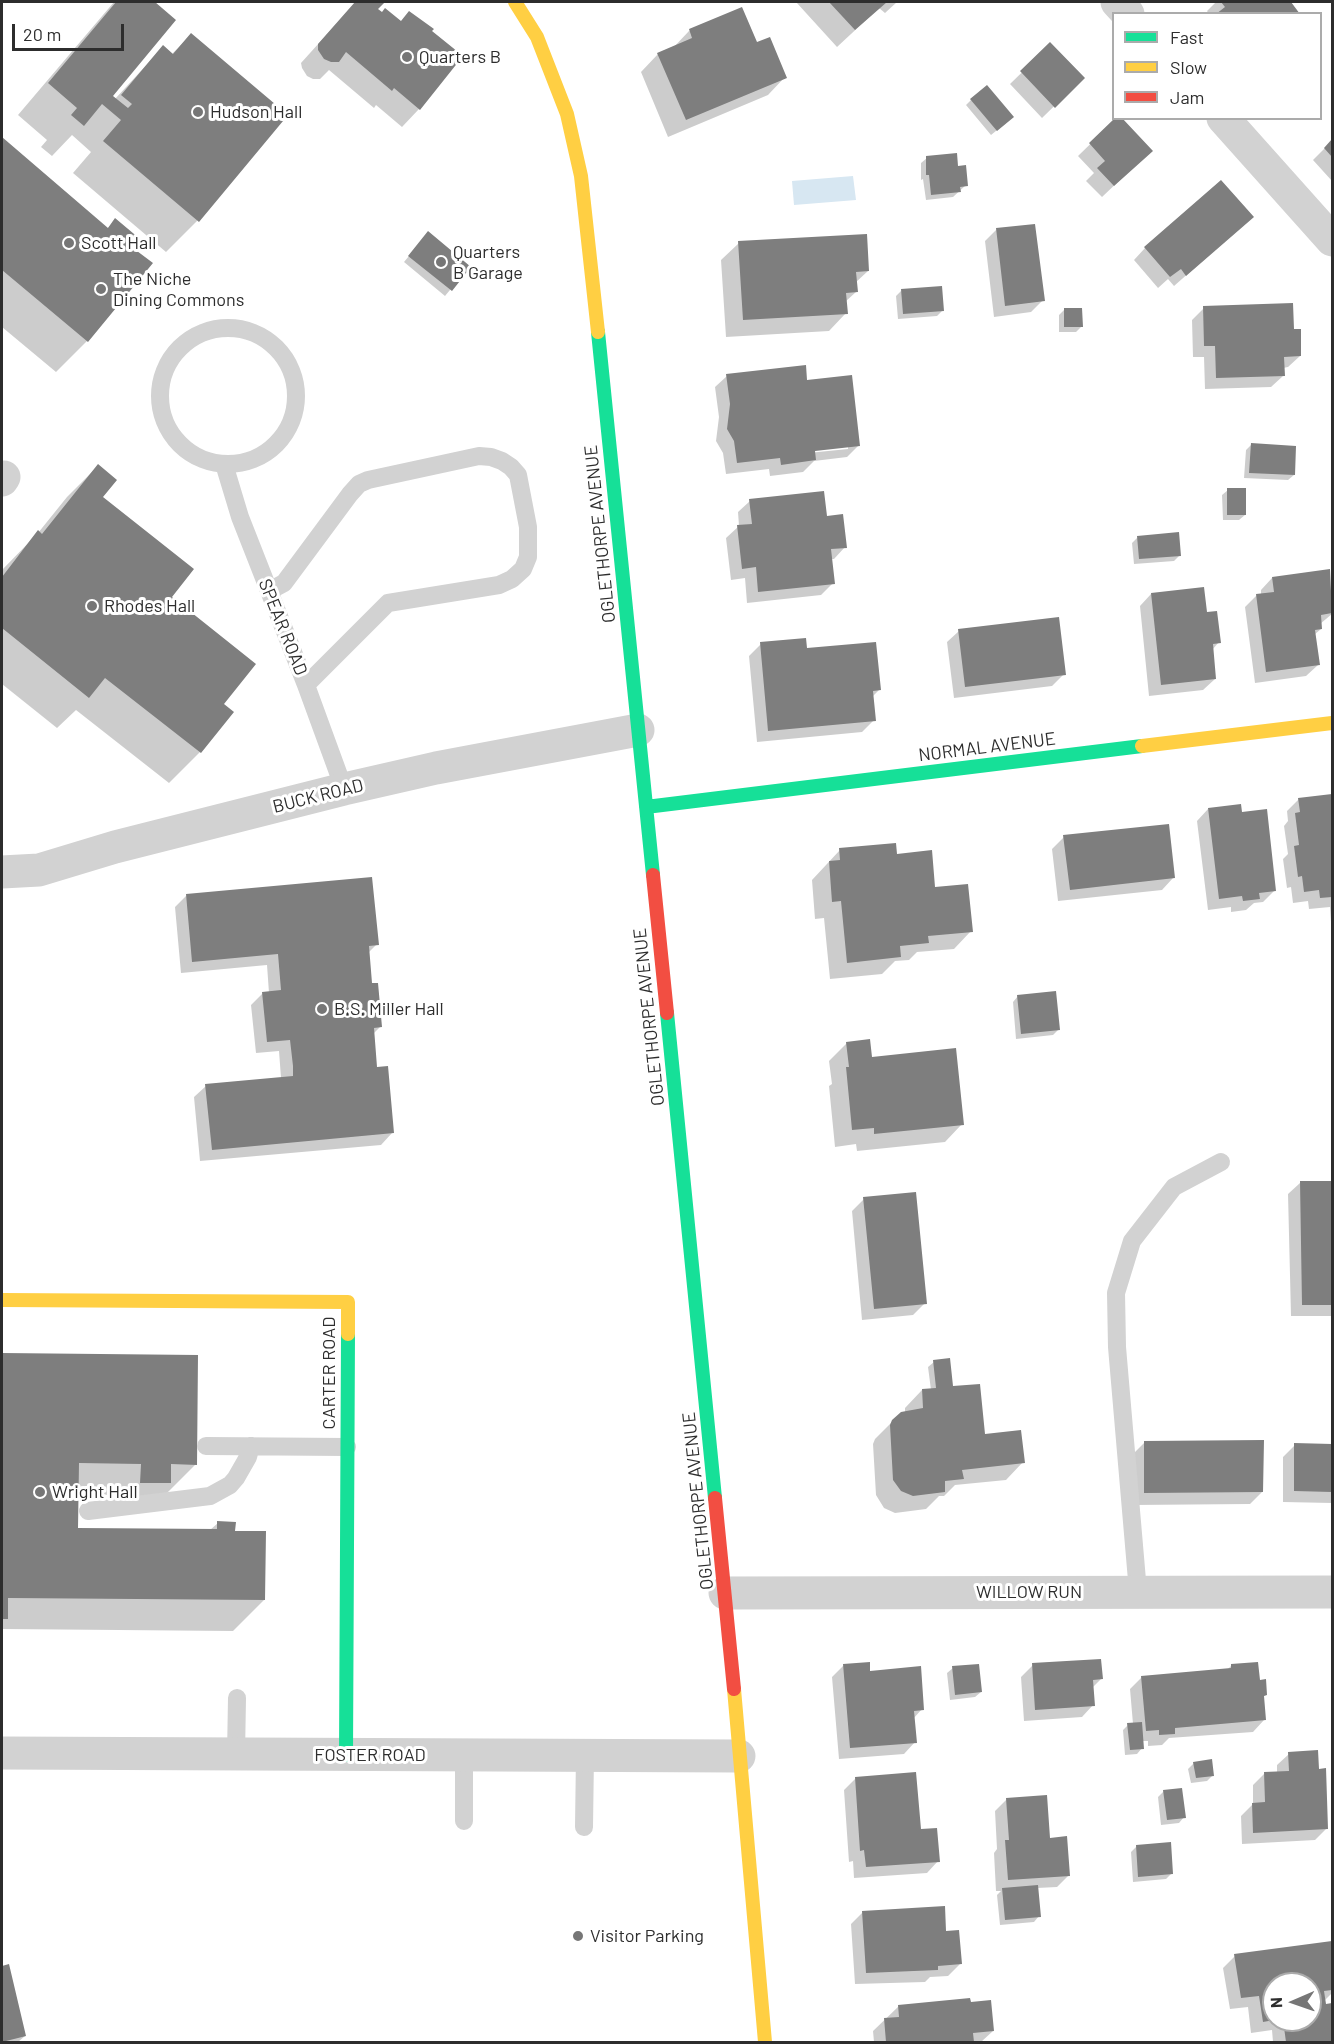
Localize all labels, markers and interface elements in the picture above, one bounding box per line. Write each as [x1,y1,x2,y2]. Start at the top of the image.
scale bar [15,12,128,50]
legend [1112,12,1322,120]
text: 20 m [23,23,61,45]
text: Fast [1170,26,1204,48]
place label: Quarters B [419,46,501,68]
marker: Quarters B [400,50,414,64]
text: Slow [1170,56,1207,78]
text: Jam [1170,86,1204,108]
place label: Hudson Hall [210,101,302,123]
marker: Hudson Hall [191,105,205,119]
place label: Scott Hall [81,232,156,254]
marker: Scott Hall [62,236,76,250]
place label: Quarters B Garage [453,241,523,284]
marker: Quarters B Garage [434,255,448,269]
place label: The Niche Dining Commons [113,268,244,310]
marker: The Niche Dining Commons [94,282,108,296]
street label: OGLETHORPE AVENUE [580,444,620,624]
street label: SPEAR ROAD [254,576,312,678]
place label: Rhodes Hall [104,595,195,617]
marker: Rhodes Hall [85,599,99,613]
street label: NORMAL AVENUE [917,728,1057,766]
street label: BUCK ROAD [271,774,365,818]
street label: OGLETHORPE AVENUE [629,927,669,1107]
place label: B.S. Miller Hall [334,998,444,1020]
marker: B.S. Miller Hall [315,1002,329,1016]
street label: CARTER ROAD [318,1317,340,1429]
street label: OGLETHORPE AVENUE [678,1411,718,1591]
place label: Wright Hall [52,1481,138,1503]
marker: Wright Hall [33,1485,47,1499]
street label: WILLOW RUN [976,1581,1082,1603]
street label: FOSTER ROAD [314,1744,426,1766]
place label: Visitor Parking [590,1925,704,1947]
marker: Visitor Parking [571,1929,585,1943]
north arrow [1262,1972,1322,2032]
text: N [1266,1997,1285,2008]

